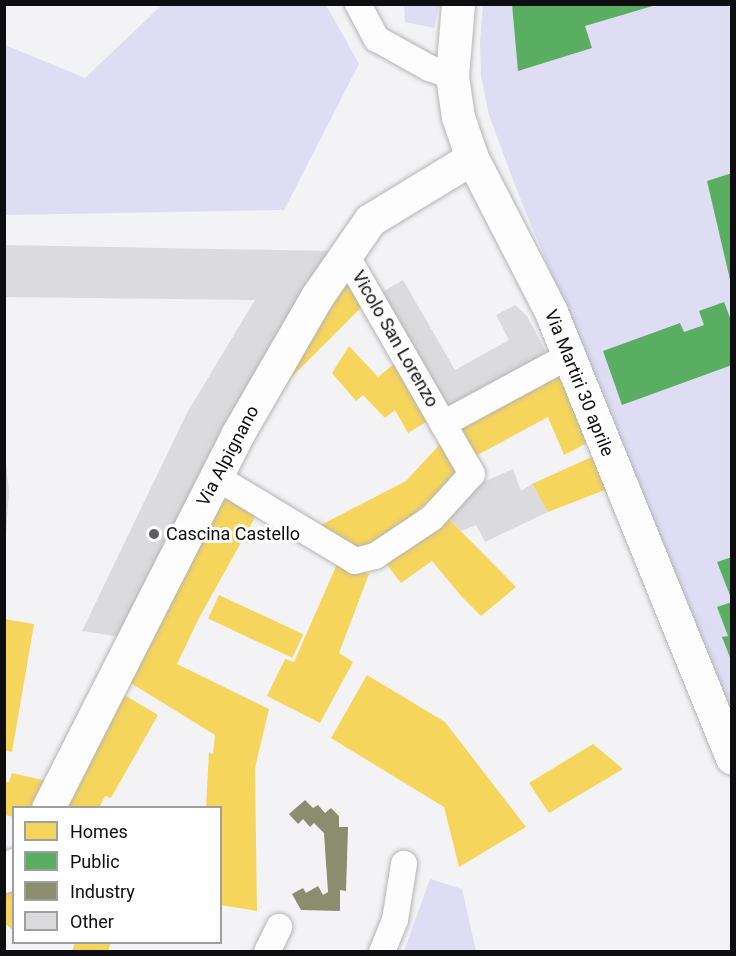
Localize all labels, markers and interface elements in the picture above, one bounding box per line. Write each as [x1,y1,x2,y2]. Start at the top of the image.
street label: Vicolo San Lorenzo [347,267,443,411]
street label: Via Martiri 30 aprile [540,306,618,460]
street label: Via Alpignano [192,402,264,510]
place label: Cascina Castello [166,523,300,545]
marker: Cascina Castello [147,527,161,541]
legend [12,806,222,944]
text: Homes [70,821,128,842]
text: Public [70,851,120,872]
text: Industry [70,881,135,902]
text: Other [70,911,114,932]

